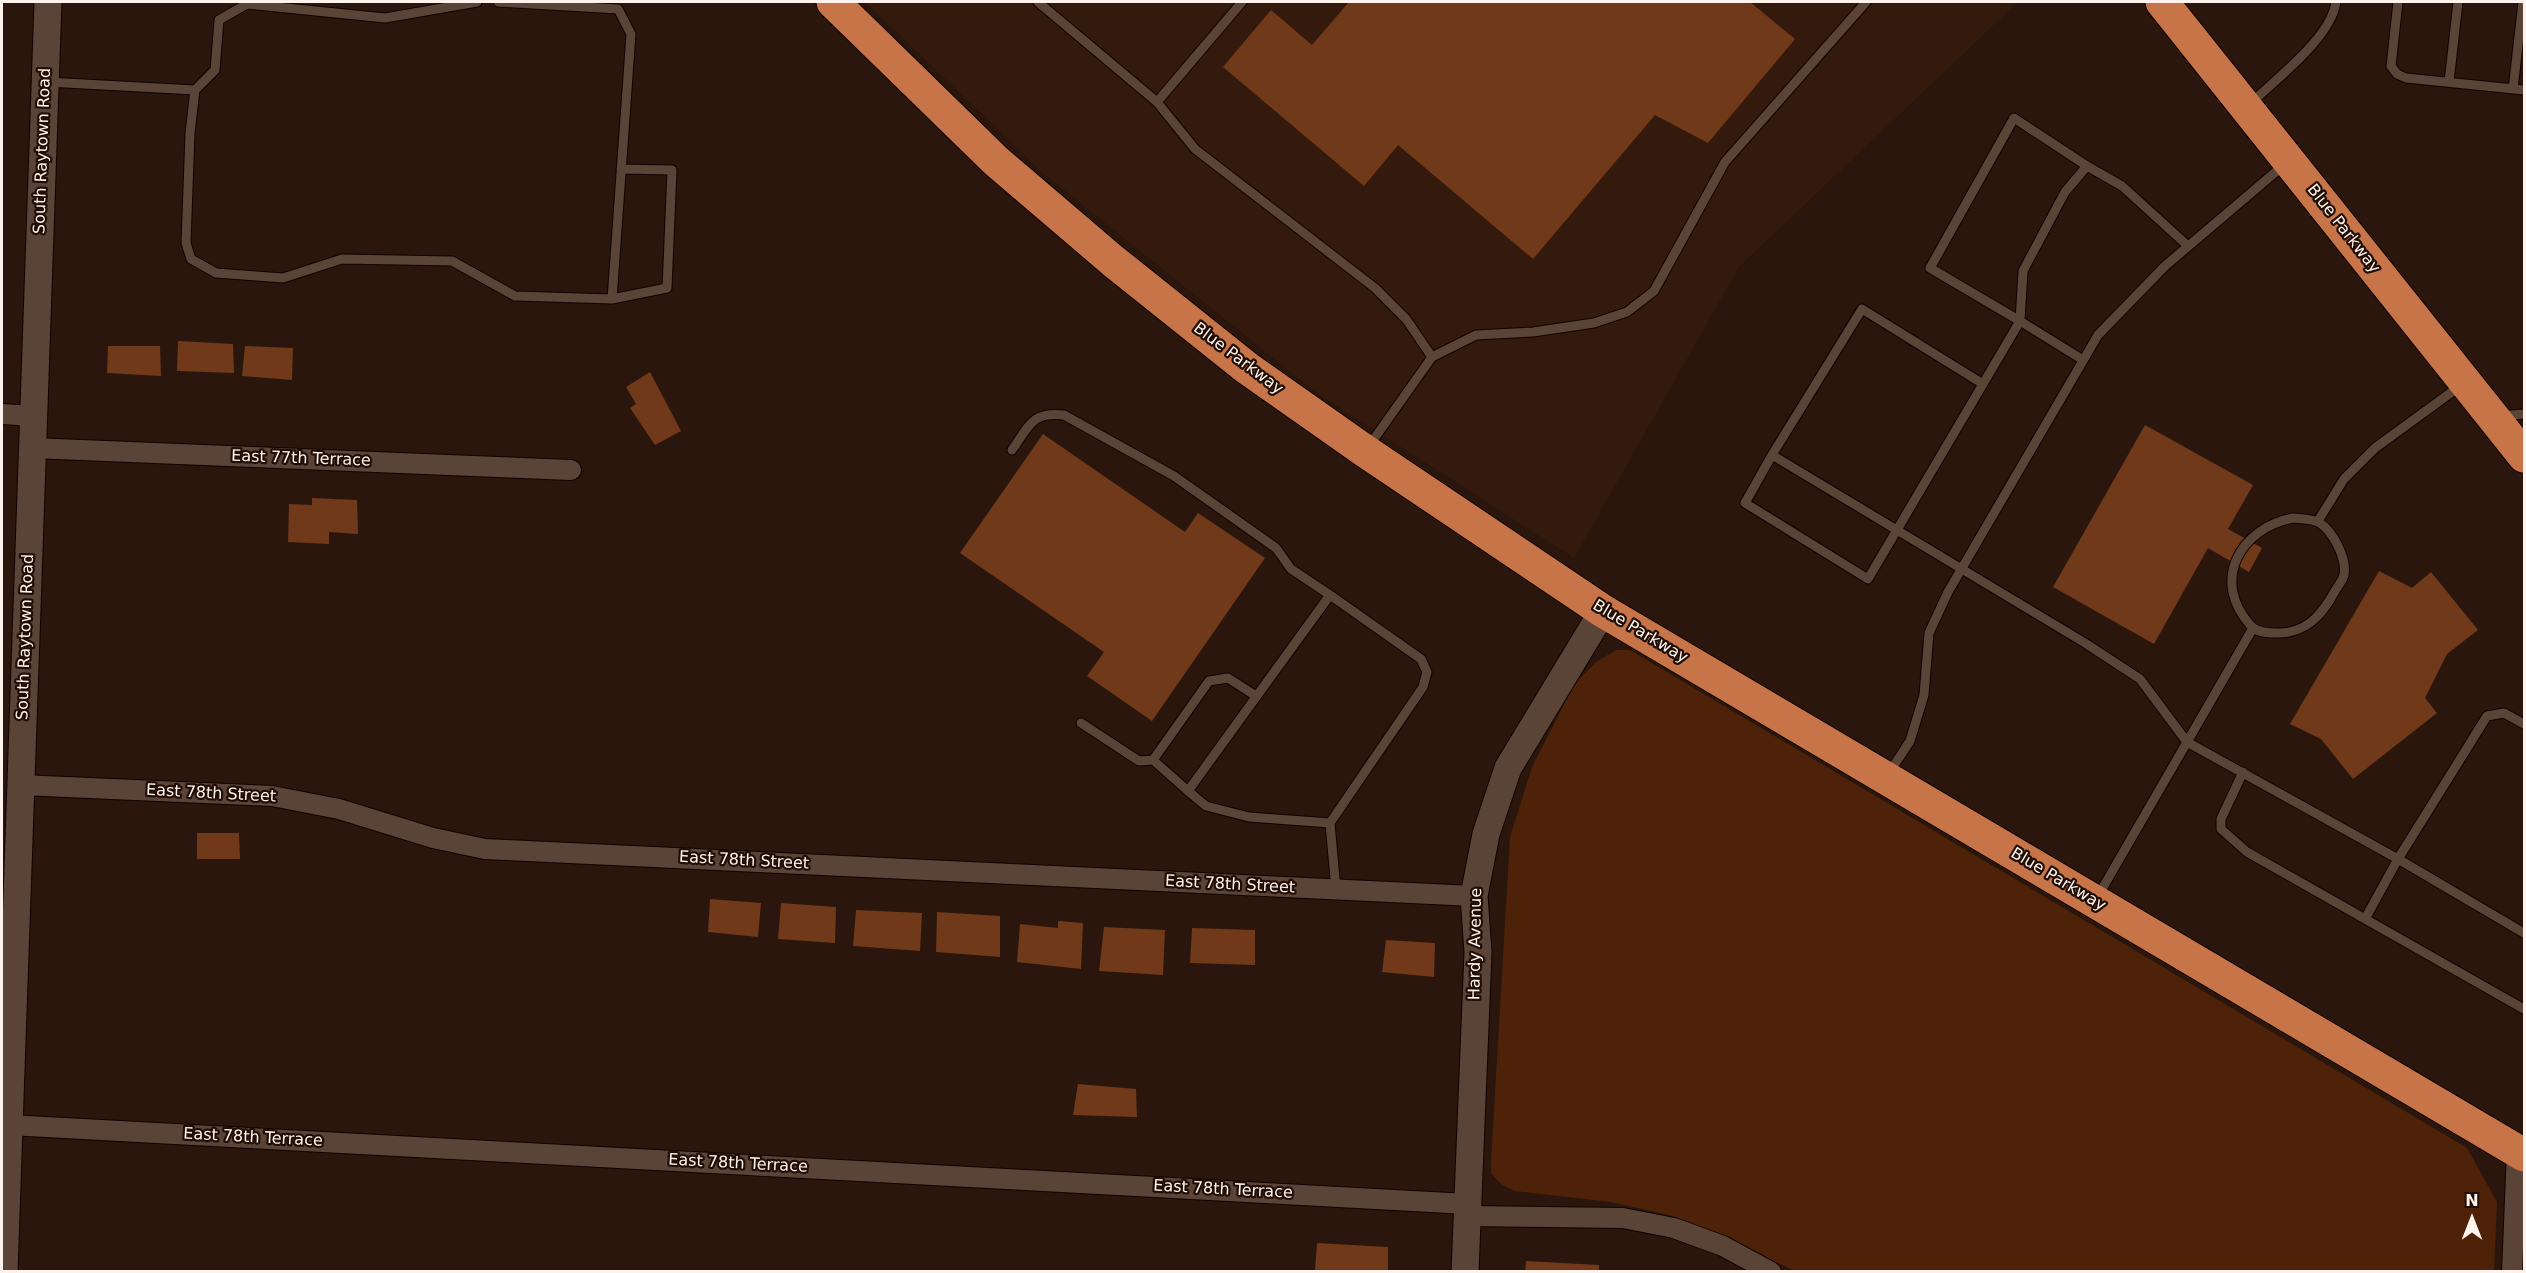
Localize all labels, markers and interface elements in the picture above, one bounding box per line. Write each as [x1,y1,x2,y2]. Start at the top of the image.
street label: South Raytown Road [31,68,55,234]
street label: Blue Parkway [2302,181,2384,277]
street label: Blue Parkway [1189,319,1287,399]
street label: East 77th Terrace [231,447,371,471]
street label: South Raytown Road [14,554,38,720]
street label: Blue Parkway [1589,596,1691,668]
street label: East 78th Street [146,781,276,807]
street label: Blue Parkway [2007,844,2109,916]
street label: East 78th Street [679,848,809,874]
street label: East 78th Street [1165,872,1295,898]
street label: Hardy Avenue [1465,888,1487,1000]
street label: East 78th Terrace [183,1125,323,1151]
street label: East 78th Terrace [668,1151,808,1177]
street label: East 78th Terrace [1153,1177,1293,1203]
north arrow [2442,1189,2502,1249]
text: N [2465,1191,2479,1210]

